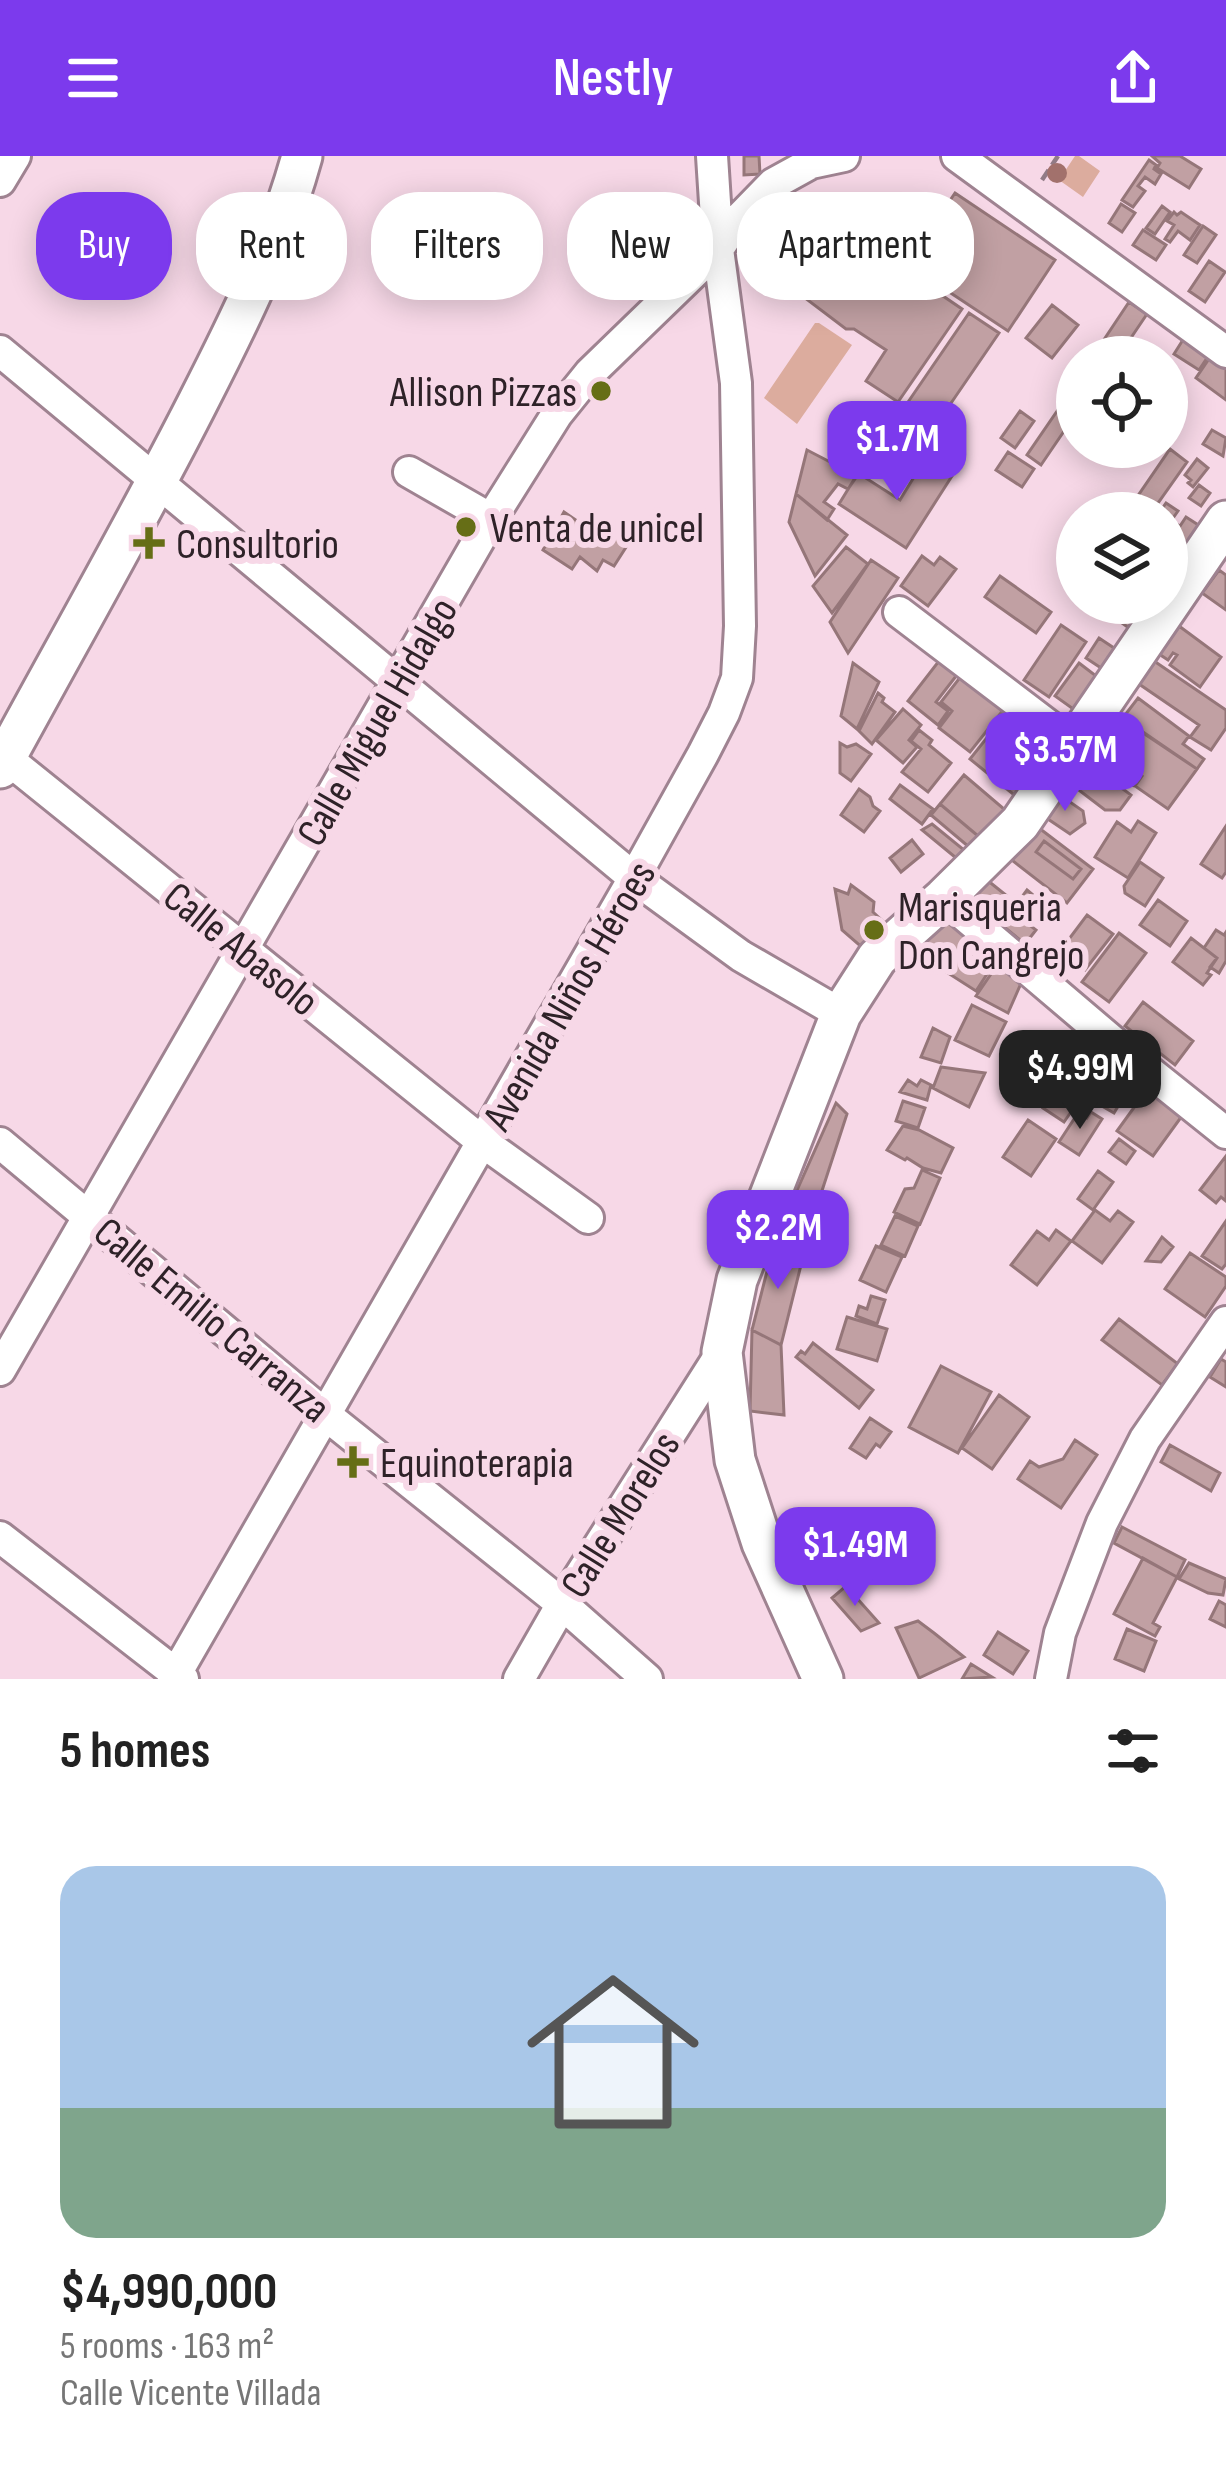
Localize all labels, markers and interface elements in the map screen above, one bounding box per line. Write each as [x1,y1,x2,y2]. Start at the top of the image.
icon: menu [60,45,126,111]
icon: share [1100,45,1166,111]
text: Nestly [553,46,673,111]
chip: Buy [36,192,172,300]
chip: Rent [196,192,347,300]
chip: Filters [371,192,543,300]
chip: New [567,192,713,300]
chip: Apartment [737,192,974,300]
map controls [1056,336,1188,624]
button: locate [1056,336,1188,468]
place label: Allison Pizzas [389,368,577,419]
marker: Allison Pizzas [588,378,614,404]
pin: $1.7M [813,401,981,503]
text: $1.7M [854,416,940,463]
button: layers [1056,492,1188,624]
place label: Venta de unicel [490,504,704,555]
marker: Venta de unicel [453,514,479,540]
place label: Consultorio [176,520,339,571]
marker: Consultorio [133,527,165,559]
street label: Calle Miguel Hidalgo [287,589,470,855]
pin: $3.57M [967,712,1163,814]
text: $3.57M [1013,727,1118,774]
street label: Avenida Niños Héroes [472,853,668,1141]
street label: Calle Abasolo [153,872,328,1028]
place label: Marisqueria Don Cangrejo [898,883,1085,982]
marker: Marisqueria Don Cangrejo [861,917,887,943]
pin: $4.99M [982,1030,1178,1132]
text: $4.99M [1026,1045,1134,1092]
pin: $2.2M [694,1190,862,1292]
text: $2.2M [734,1205,822,1252]
street label: Calle Emilio Carranza [83,1207,340,1434]
street label: Calle Morelos [550,1423,692,1608]
place label: Equinoterapia [380,1439,574,1490]
marker: Equinoterapia [337,1446,369,1478]
pin: $1.49M [757,1507,953,1609]
text: $1.49M [802,1522,908,1569]
icon: filters [1100,1718,1166,1784]
text: 5 homes [60,1721,210,1782]
icon: home [505,1944,721,2160]
text: $4,990,000 [60,2262,277,2323]
text: 5 rooms · 163 m² [60,2323,274,2370]
text: Calle Vicente Villada [60,2370,322,2417]

